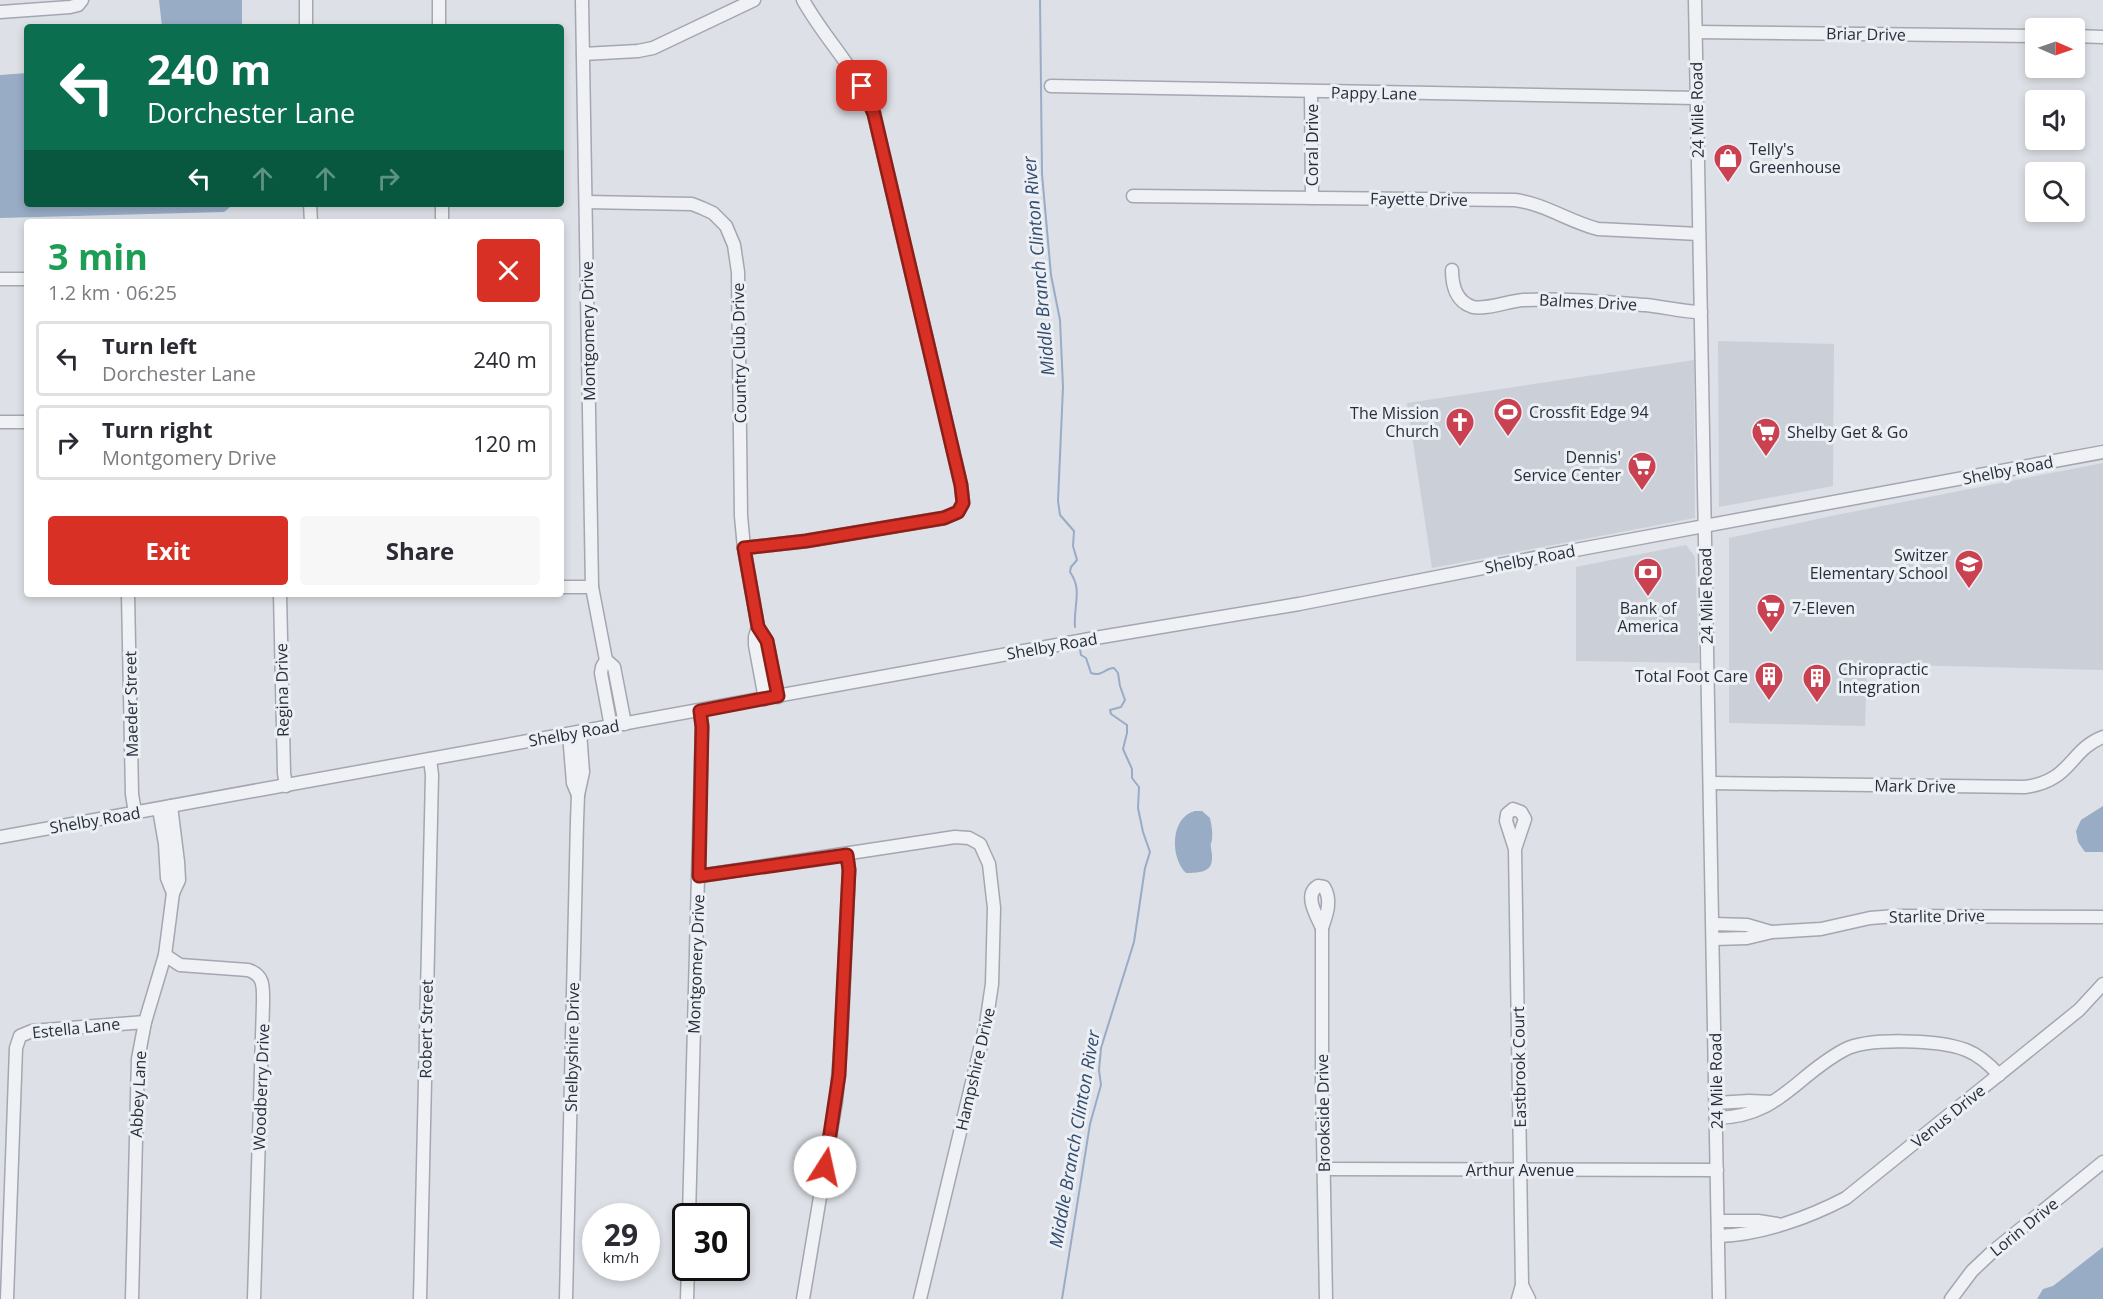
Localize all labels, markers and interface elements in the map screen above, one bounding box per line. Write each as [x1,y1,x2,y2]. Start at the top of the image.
north arrow [2025,18,2085,78]
map controls [2025,18,2085,222]
street label: Briar Drive [1826,22,1906,46]
text: 240 m [147,40,271,97]
icon: left [48,48,126,126]
pin [836,60,887,111]
street label: 24 Mile Road [1685,62,1709,158]
icon: arrive [845,69,878,102]
street label: Pappy Lane [1331,81,1417,105]
button: sound [2025,90,2085,150]
text: Dorchester Lane [147,94,355,131]
street label: Coral Drive [1301,104,1323,186]
place label: Telly's Greenhouse [1749,138,1841,178]
shop icon: Telly's Greenhouse [1712,142,1744,184]
water label: Middle Branch Clinton River [1016,154,1060,377]
icon: left [183,162,216,195]
icon: ahead [246,162,279,195]
icon: ahead [309,162,342,195]
icon: right [372,162,405,195]
button: search [2025,162,2085,222]
street label: Fayette Drive [1370,187,1468,211]
text: 3 min [48,232,148,281]
button: close [477,239,540,302]
street label: Montgomery Drive [576,261,600,401]
text: 1.2 km · 06:25 [48,279,177,306]
street label: Country Club Drive [727,282,751,424]
street label: Balmes Drive [1538,288,1638,316]
text: Turn left [102,330,197,360]
icon: left [51,342,84,375]
text: 240 m [473,344,537,374]
text: Dorchester Lane [102,360,256,387]
sports icon: Crossfit Edge 94 [1492,396,1524,438]
place label: Crossfit Edge 94 [1529,401,1649,423]
place label: The Mission Church [1350,402,1439,442]
church icon: The Mission Church [1444,406,1476,448]
text: Turn right [102,414,213,444]
supermarket icon: Shelby Get & Go [1750,416,1782,458]
place label: Shelby Get & Go [1787,421,1908,443]
icon: right [51,426,84,459]
text: 120 m [473,428,537,458]
text: Montgomery Drive [102,444,276,471]
place label: Dennis' Service Center [1514,446,1621,486]
supermarket icon: Dennis' Service Center [1626,450,1658,492]
street label: Shelby Road [1961,450,2055,490]
button: Exit [48,516,288,585]
button: Share [300,516,540,585]
street label: Shelby Road [1483,539,1577,579]
place label: Switzer Elementary School [1810,544,1948,584]
street label: 24 Mile Road [1694,548,1718,644]
school or university icon: Switzer Elementary School [1953,548,1985,590]
bank icon: Bank of America [1632,556,1664,598]
supermarket icon: 7-Eleven [1755,592,1787,634]
place label: Bank of America [1617,597,1679,637]
place label: 7-Eleven [1792,597,1855,619]
street label: Shelby Road [1005,627,1099,665]
street label: Regina Drive [270,643,294,737]
street label: Maeder Street [119,650,143,757]
place label: Chiropractic Integration [1838,658,1929,698]
building icon: Total Foot Care [1753,660,1785,702]
building icon: Chiropractic Integration [1801,662,1833,704]
place label: Total Foot Care [1635,665,1748,687]
street label: Shelby Road [527,714,621,752]
street label: Mark Drive [1874,774,1956,798]
street label: Shelby Road [48,801,142,839]
street label: Montgomery Drive [683,894,709,1034]
street label: Starlite Drive [1889,904,1985,928]
street label: Robert Street [414,979,438,1079]
street label: Shelbyshire Drive [560,982,584,1112]
street label: Hampshire Drive [950,1005,1000,1133]
street label: Eastbrook Court [1507,1006,1531,1128]
street label: Estella Lane [31,1012,121,1044]
street label: Woodberry Drive [248,1023,274,1151]
water label: Middle Branch Clinton River [1043,1027,1105,1250]
street label: 24 Mile Road [1704,1033,1728,1129]
street label: Abbey Lane [125,1050,151,1138]
street label: Brookside Drive [1311,1054,1335,1172]
street label: Venus Drive [1906,1079,1990,1153]
position arrow [793,1135,857,1199]
street label: Arthur Avenue [1466,1159,1574,1181]
street label: Lorin Drive [1985,1193,2063,1261]
speed limit sign: 30 [672,1203,750,1281]
text: 29 [604,1214,638,1255]
text: km/h [603,1247,639,1267]

